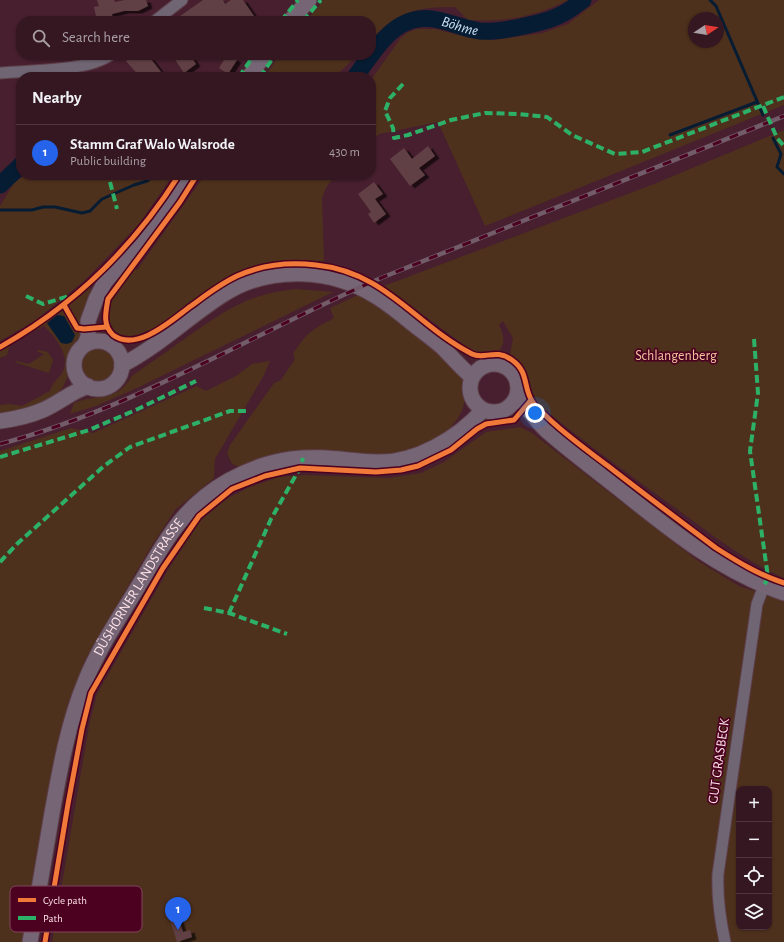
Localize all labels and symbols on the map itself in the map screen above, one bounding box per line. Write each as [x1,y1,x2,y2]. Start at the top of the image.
north arrow [688,12,724,48]
water label: Böhme [440,14,480,38]
park label: Schlangenberg [635,349,717,363]
your location [525,403,545,423]
street label: DÜSHORNER LANDSTRASSE [91,516,186,658]
street label: GUT GRASBECK [706,717,732,805]
legend [10,886,142,932]
text: Cycle path [43,895,87,906]
pin: 1 [165,897,191,930]
text: Path [43,913,63,924]

